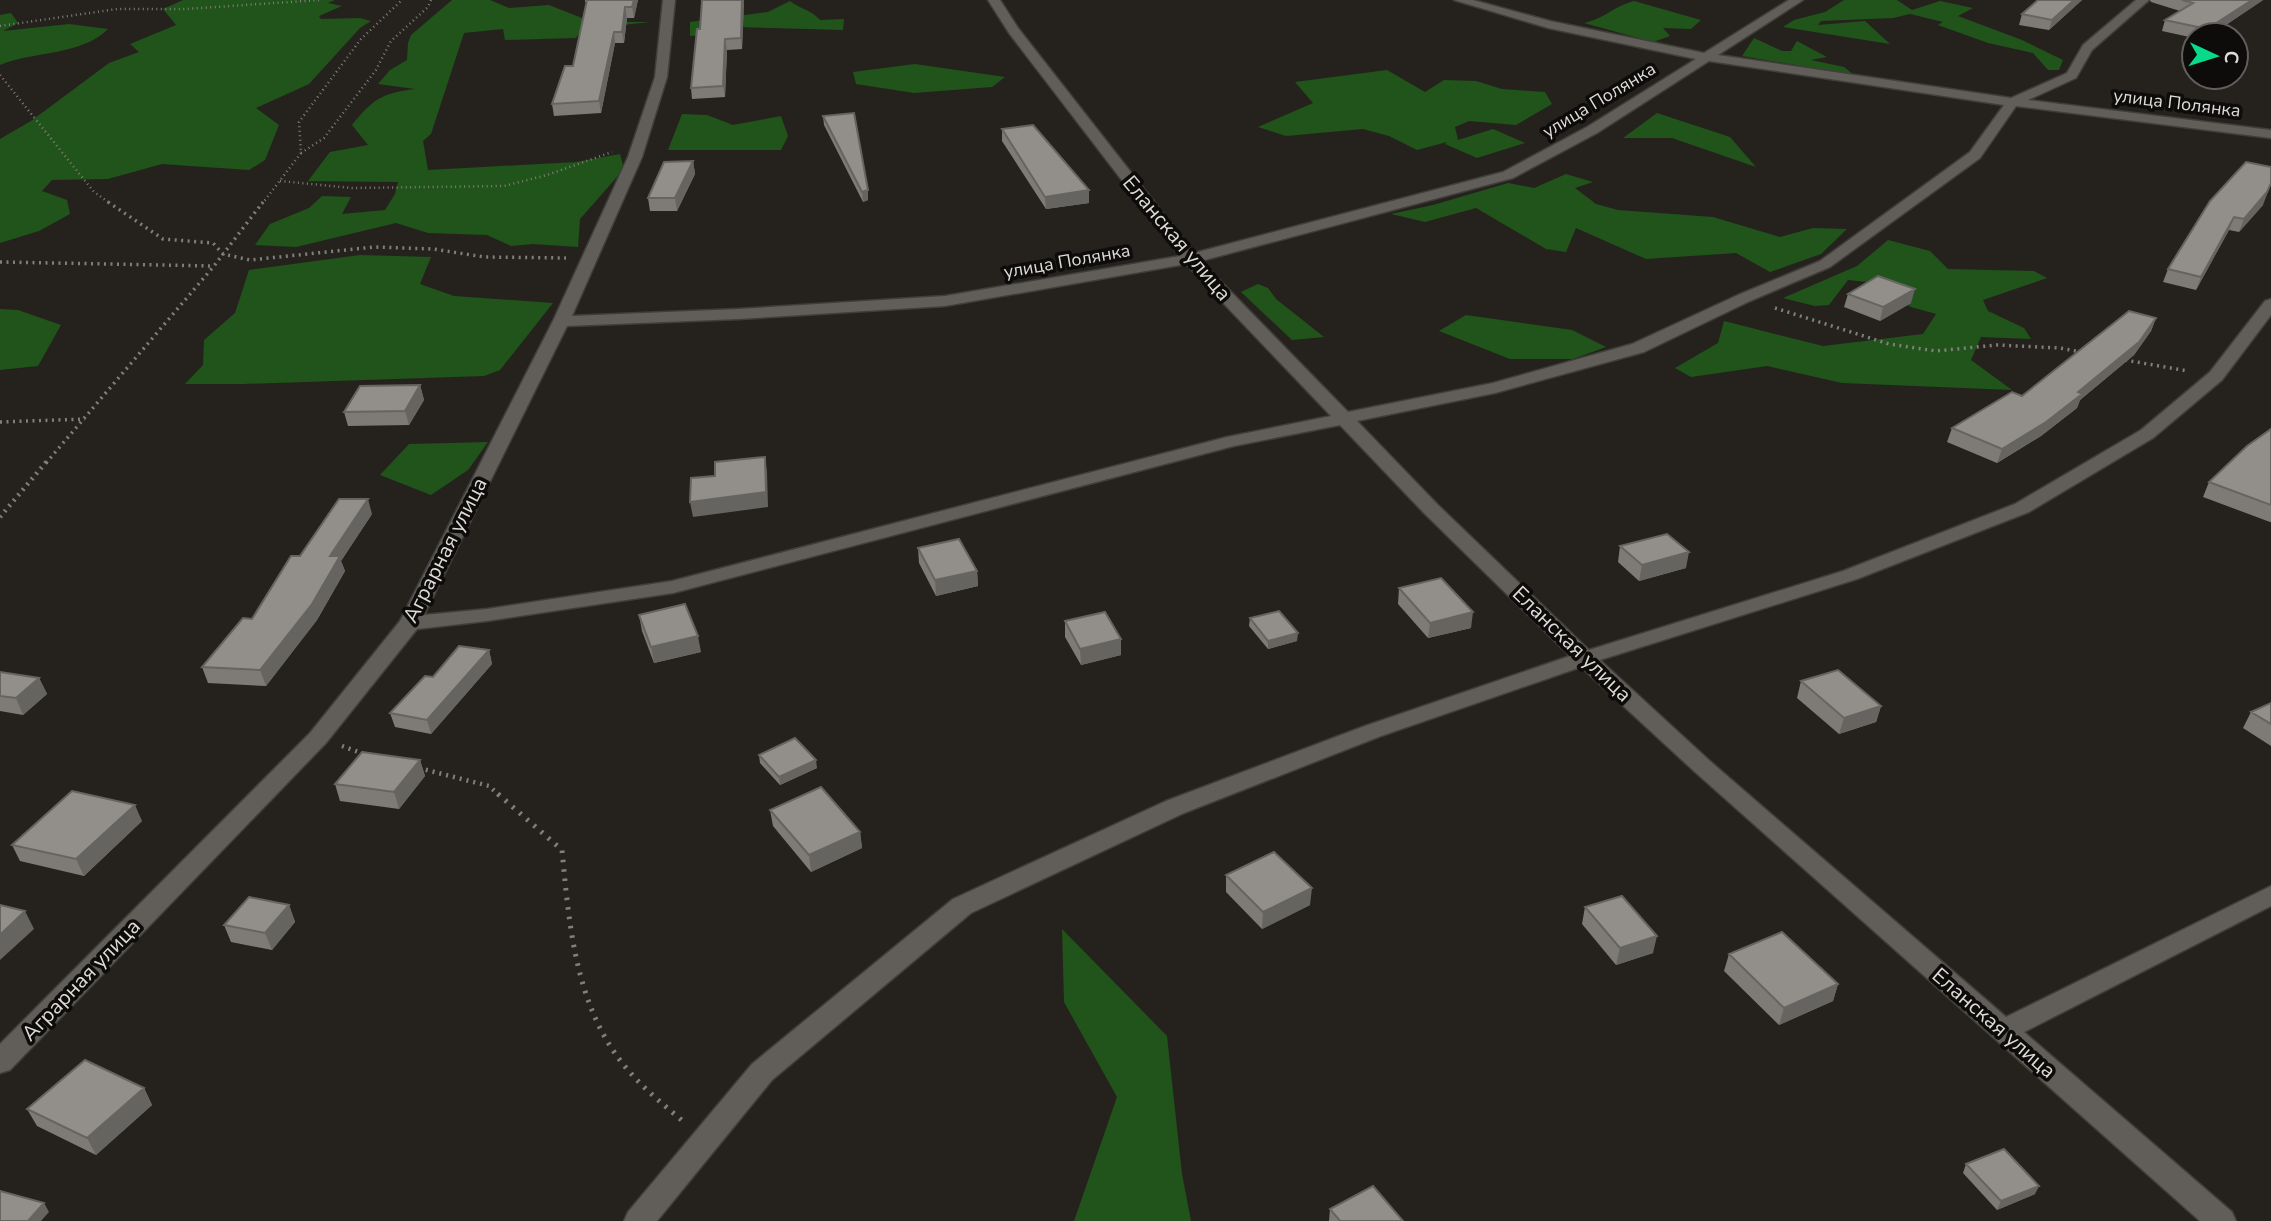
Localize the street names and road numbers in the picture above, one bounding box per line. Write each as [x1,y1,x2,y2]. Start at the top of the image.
street label: улица Полянка [1538,57,1660,143]
street label: улица Полянка [2112,83,2242,123]
street label: Еланская улица [1116,169,1238,307]
street label: улица Полянка [1002,238,1132,284]
street label: Аграрная улица [396,473,494,627]
street label: Еланская улица [1506,580,1638,708]
street label: Аграрная улица [15,913,147,1047]
street label: Еланская улица [1926,961,2062,1085]

